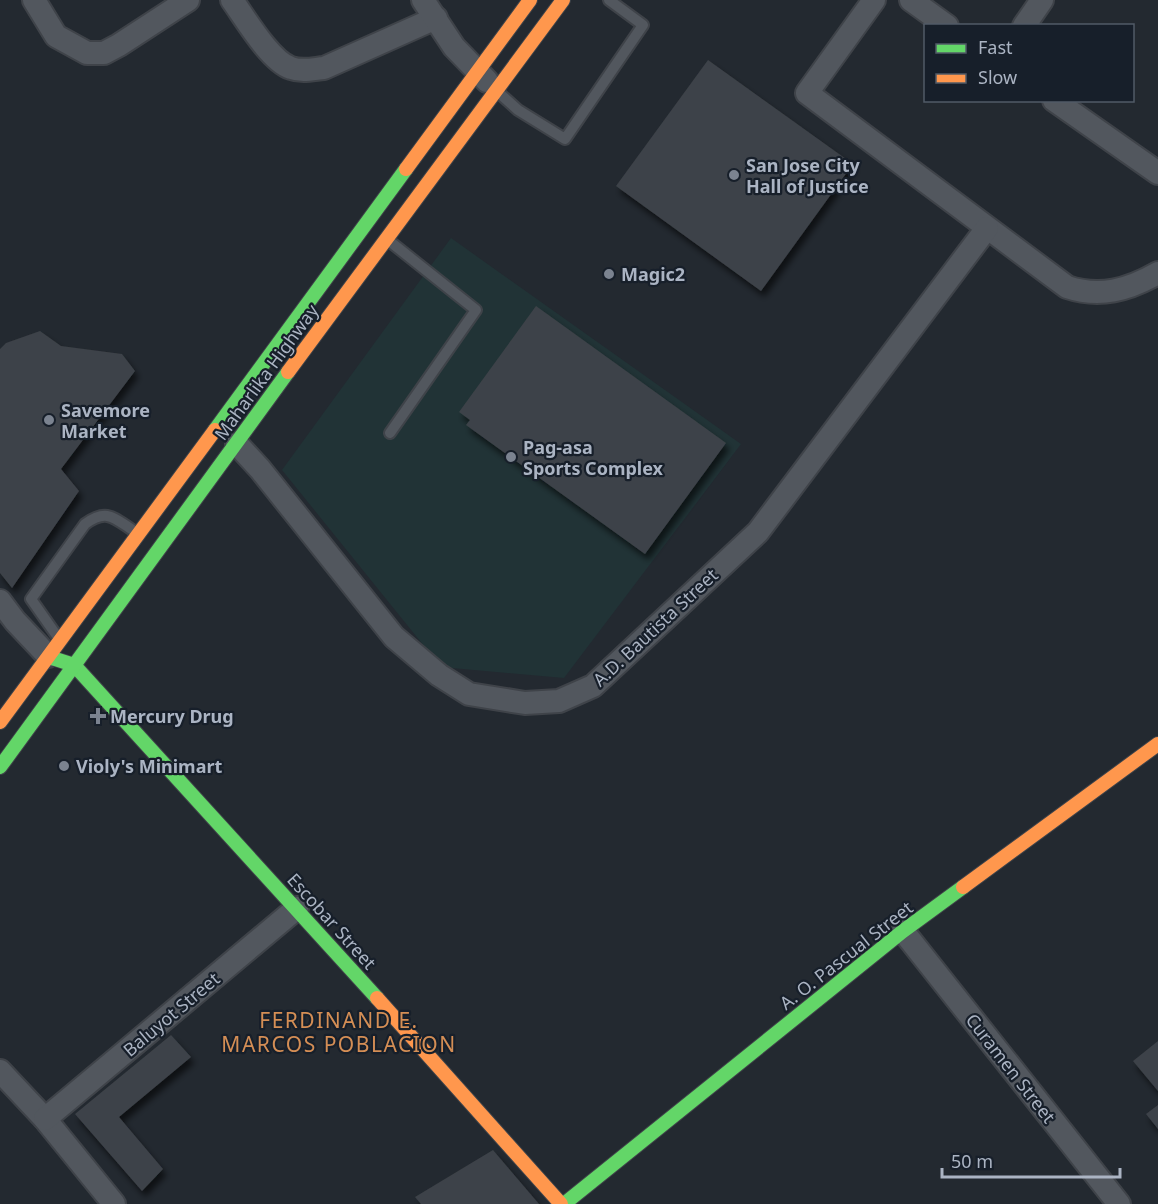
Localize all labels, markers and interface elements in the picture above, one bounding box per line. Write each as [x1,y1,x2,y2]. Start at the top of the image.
legend [924,24,1134,102]
text: Fast [978,35,1013,59]
text: Slow [978,65,1017,89]
place label: San Jose City Hall of Justice [746,153,869,198]
marker: San Jose City Hall of Justice [727,168,741,182]
place label: Magic2 [621,262,685,286]
marker: Magic2 [602,267,616,281]
street label: Maharlika Highway [209,299,324,445]
place label: Savemore Market [61,398,150,443]
marker: Savemore Market [42,413,56,427]
place label: Pag-asa Sports Complex [523,435,664,480]
marker: Pag-asa Sports Complex [504,450,518,464]
street label: A.D. Bautista Street [587,562,723,691]
place label: Mercury Drug [110,704,234,728]
marker: Mercury Drug [91,709,105,723]
place label: Violy's Minimart [76,754,222,778]
marker: Violy's Minimart [57,759,71,773]
street label: Escobar Street [282,868,382,975]
street label: A. O. Pascual Street [774,895,918,1015]
street label: Baluyot Street [118,966,225,1061]
district label: FERDINAND E. MARCOS POBLACION [221,1006,457,1058]
street label: Curamen Street [961,1008,1062,1128]
scale bar [942,1141,1120,1179]
text: 50 m [951,1149,993,1173]

